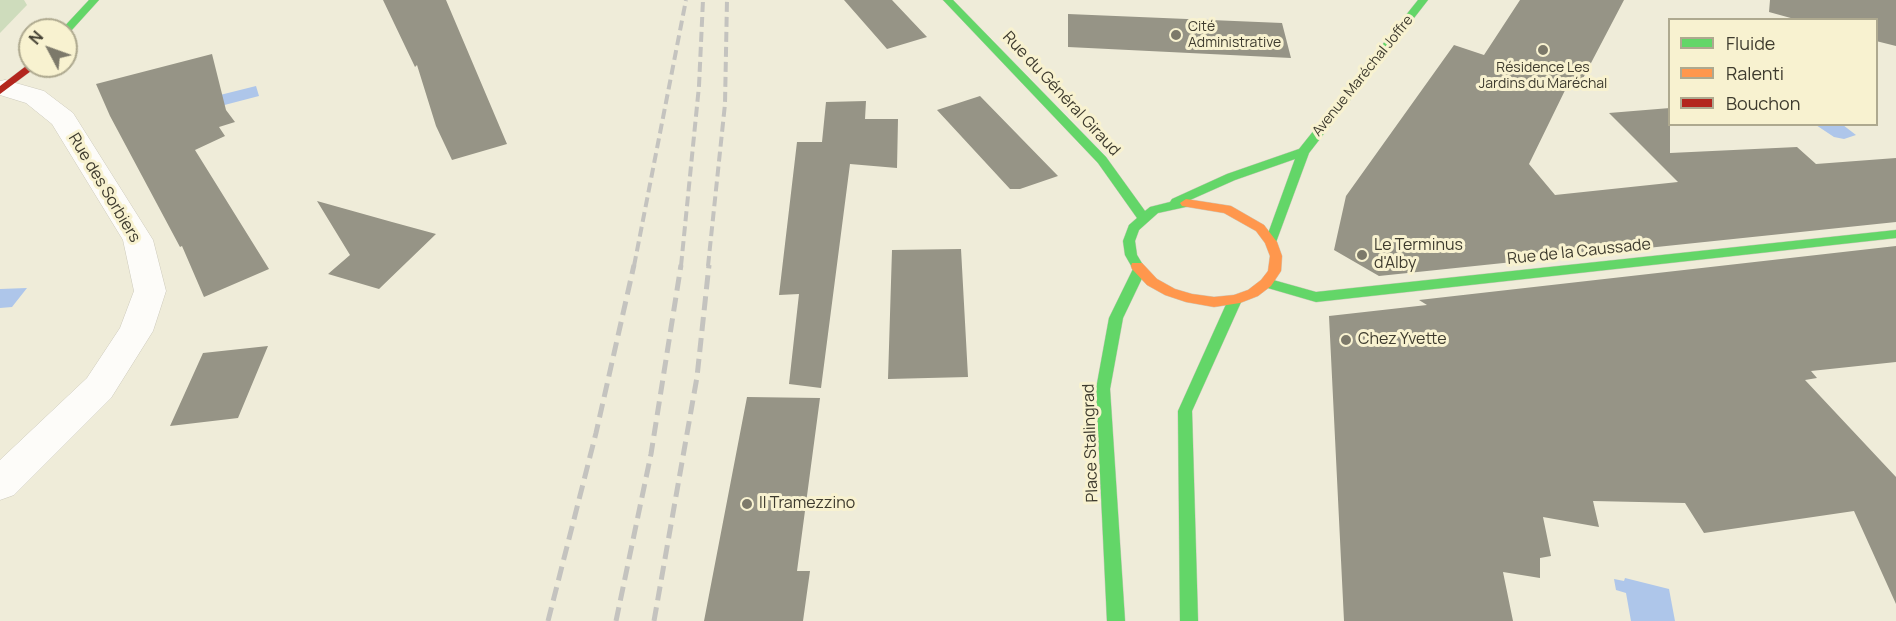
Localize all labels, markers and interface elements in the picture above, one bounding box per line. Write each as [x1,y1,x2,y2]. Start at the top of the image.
street label: Avenue Maréchal Joffre [1309,12,1417,140]
north arrow [18,18,78,78]
legend [1668,18,1878,126]
place label: Cité Administrative [1188,19,1281,51]
text: N [24,26,48,49]
street label: Rue du Général Giraud [998,28,1124,160]
marker: Cité Administrative [1169,28,1183,42]
text: Fluide [1726,31,1775,55]
marker: Résidence Les Jardins du Maréchal [1536,43,1550,57]
place label: Résidence Les Jardins du Maréchal [1479,60,1607,92]
text: Ralenti [1726,61,1784,85]
text: Bouchon [1726,91,1800,115]
street label: Rue des Sorbiers [64,130,144,246]
street label: Rue de la Caussade [1506,235,1652,269]
place label: Le Terminus d'Alby [1374,236,1463,274]
marker: Le Terminus d'Alby [1355,248,1369,262]
place label: Chez Yvette [1358,330,1447,350]
marker: Chez Yvette [1339,333,1353,347]
street label: Place Stalingrad [1079,383,1103,503]
place label: Il Tramezzino [759,494,855,514]
marker: Il Tramezzino [740,497,754,511]

